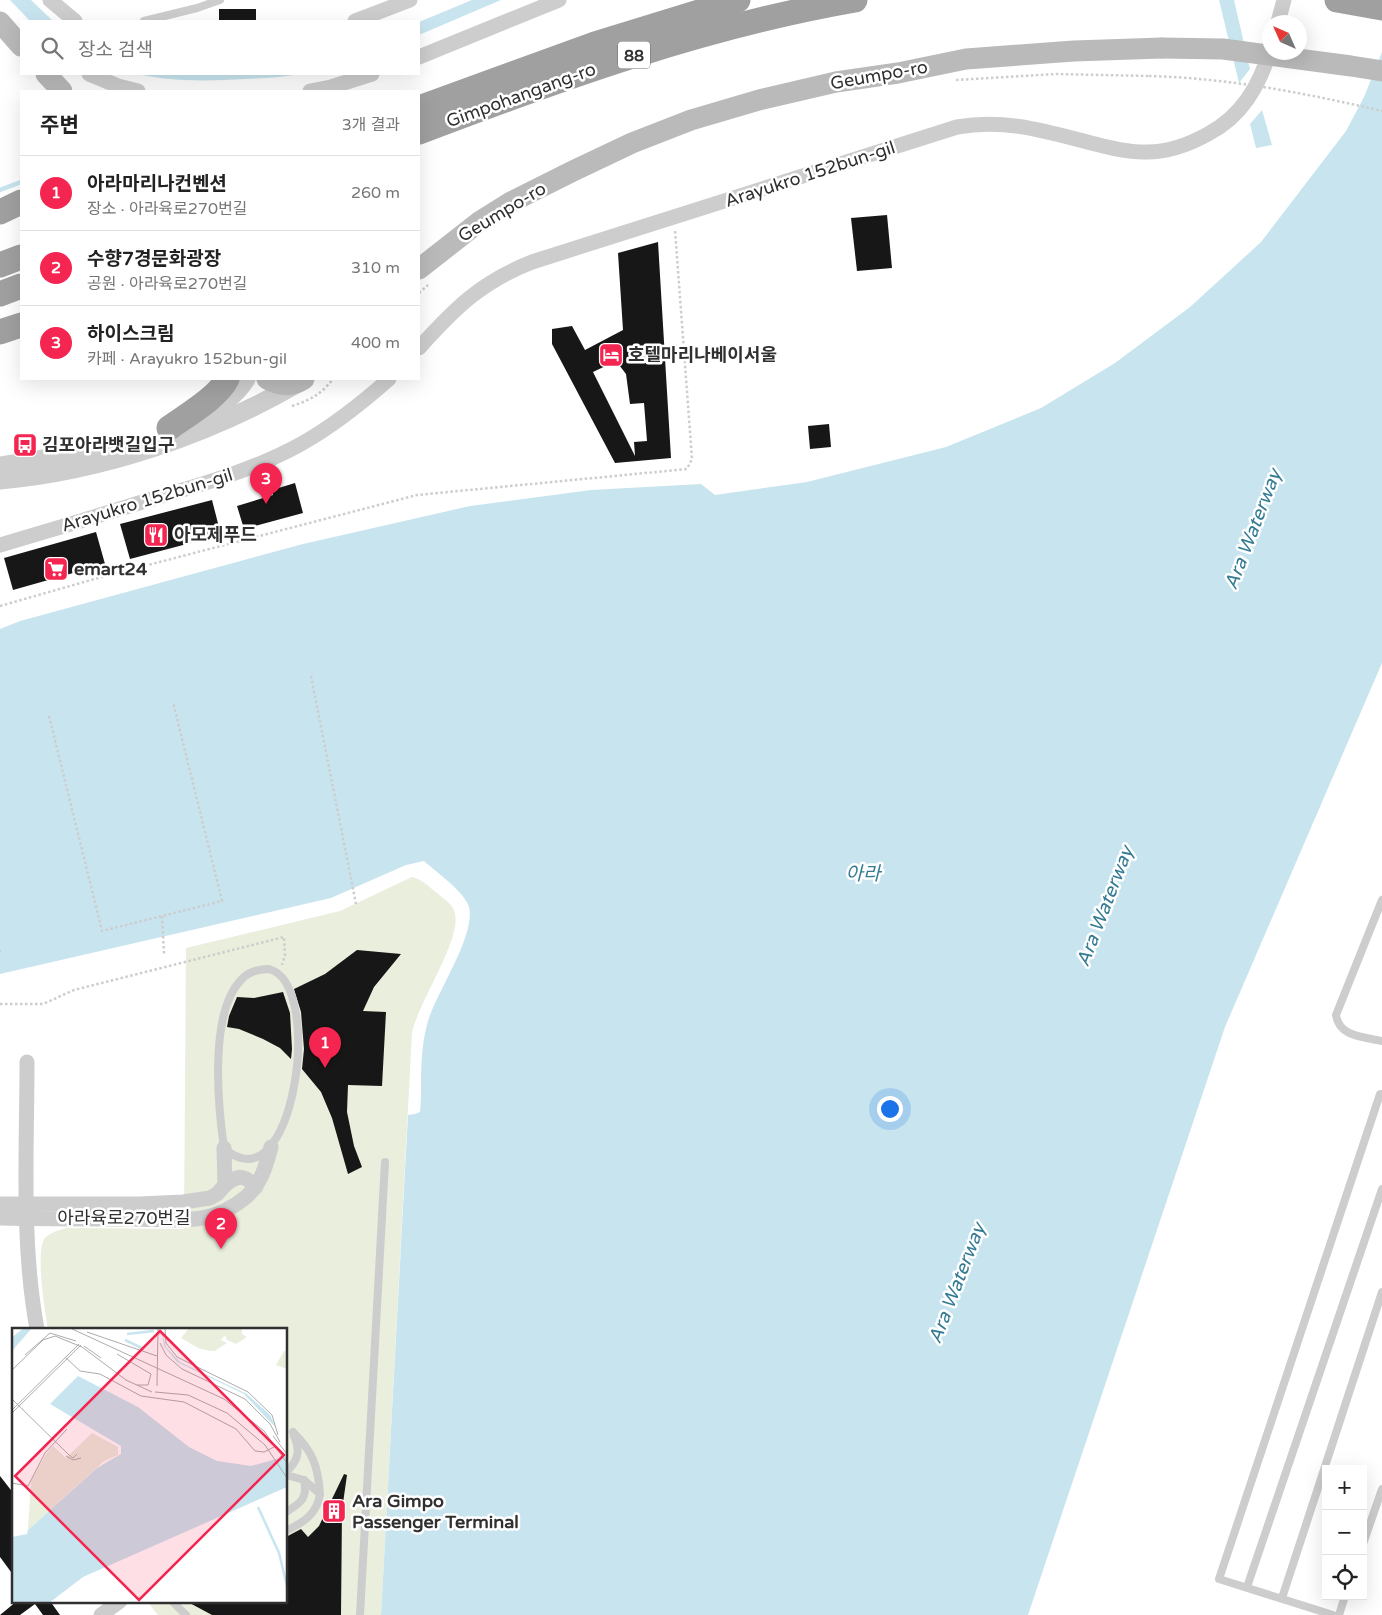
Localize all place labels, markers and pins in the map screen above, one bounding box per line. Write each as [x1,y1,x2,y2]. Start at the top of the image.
hotel icon: 호텔마리나베이서울 [598,342,624,368]
place label: 호텔마리나베이서울 [628,344,777,366]
bus stop icon: 김포아라뱃길입구 [12,432,38,458]
place label: 김포아라뱃길입구 [42,434,174,456]
pin: 3 [250,463,282,504]
restaurant icon: 아모제푸드 [143,522,169,548]
place label: 아모제푸드 [174,524,257,546]
supermarket icon: emart24 [43,556,69,582]
place label: emart24 [74,558,148,580]
pin: 1 [309,1027,341,1068]
pin: 2 [205,1208,237,1249]
place label: Ara Gimpo Passenger Terminal [352,1490,519,1533]
building icon: Ara Gimpo Passenger Terminal [321,1498,347,1524]

